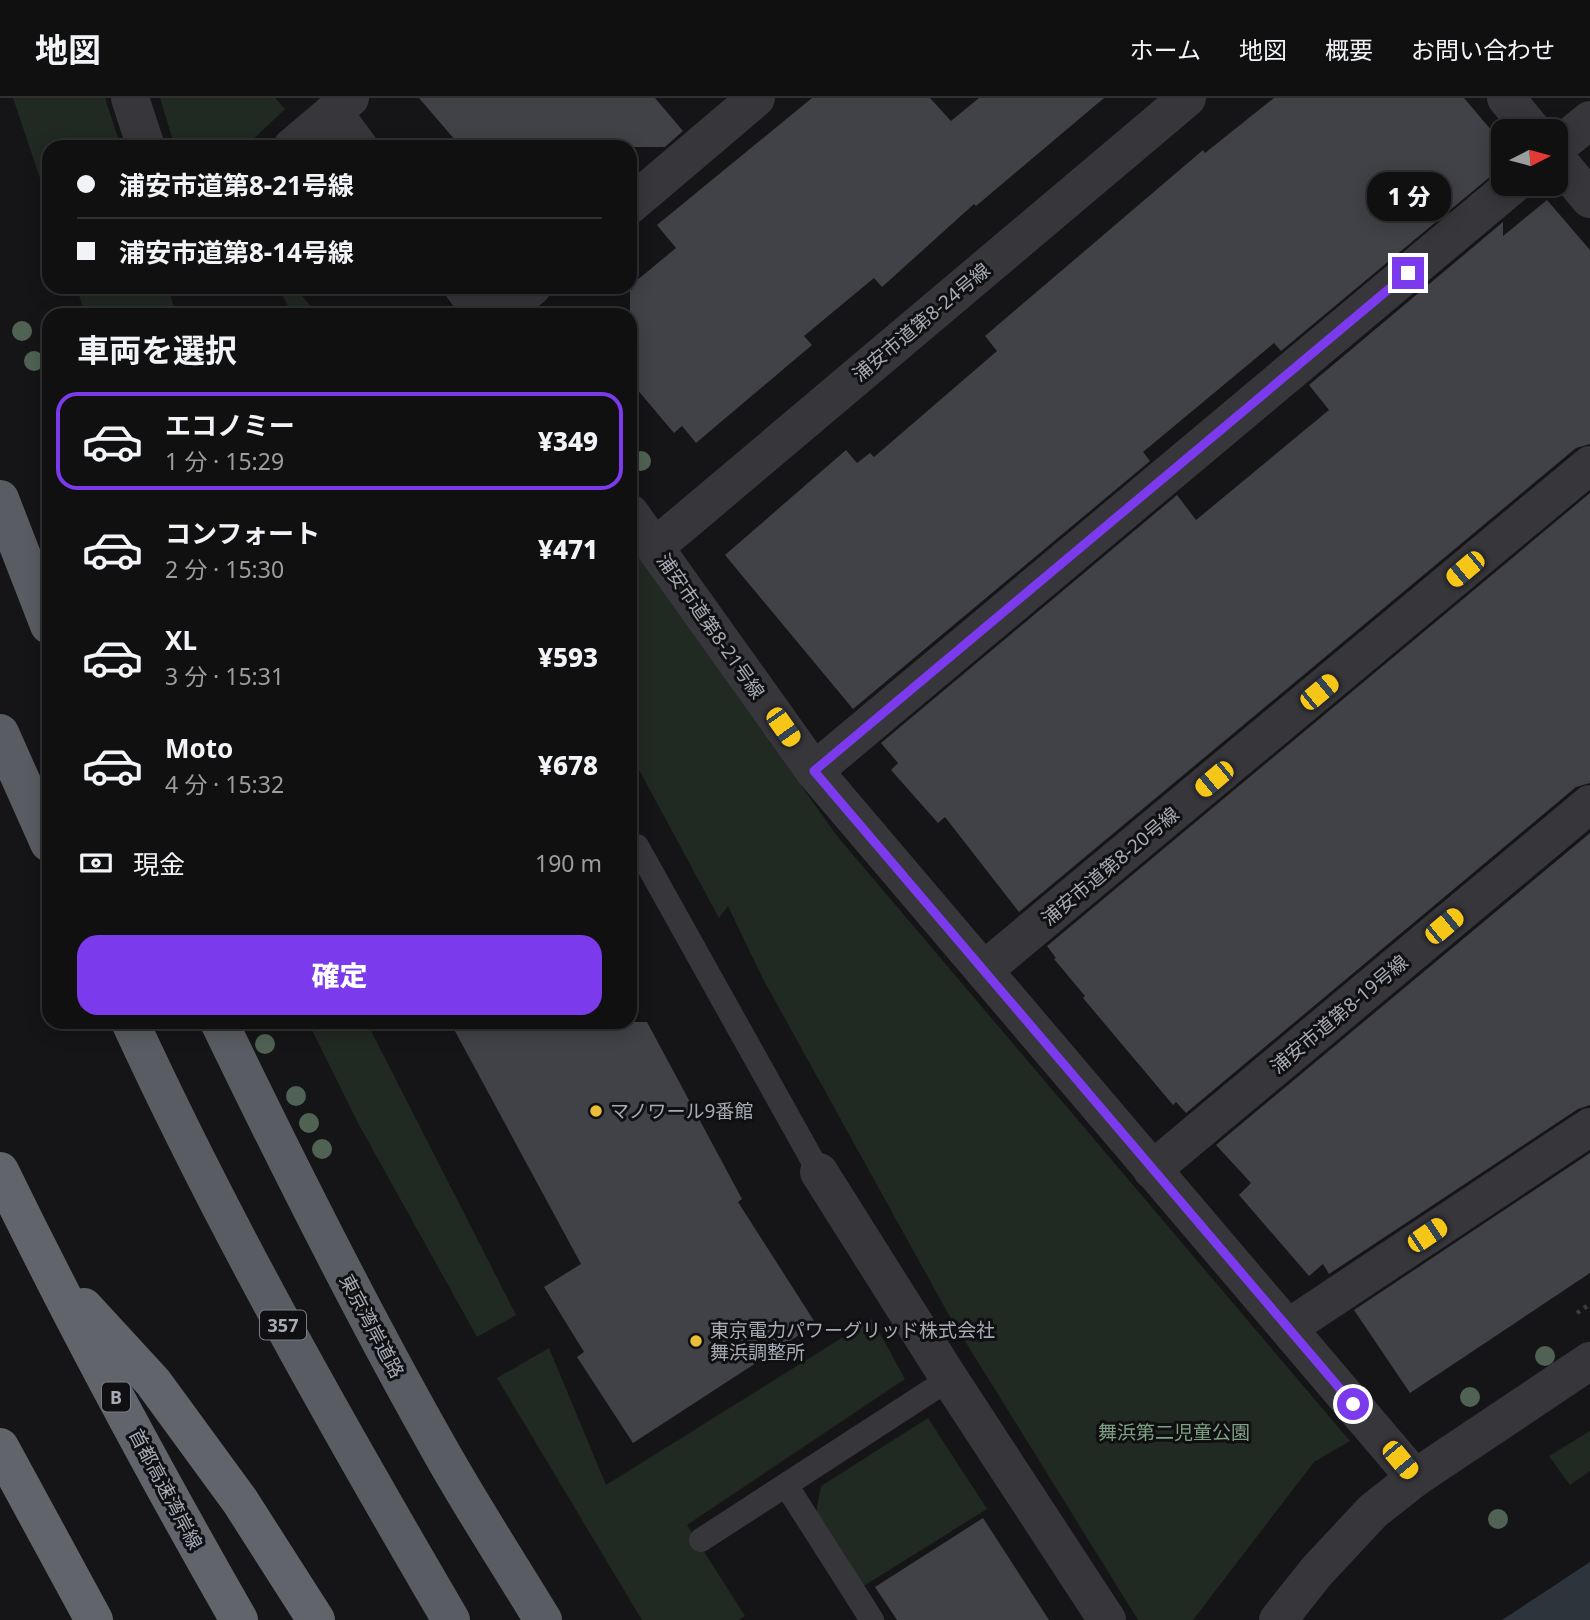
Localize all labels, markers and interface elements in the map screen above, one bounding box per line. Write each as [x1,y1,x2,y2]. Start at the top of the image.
text: 地図 [35,27,101,72]
text: ホーム [1130,33,1201,66]
text: 地図 [1239,33,1287,66]
text: 概要 [1325,33,1373,66]
text: お問い合わせ [1411,33,1555,66]
north arrow [1491,119,1568,196]
map controls [1491,119,1568,196]
text: 浦安市道第8-21号線 [119,167,354,203]
callout: 1 分 [1366,172,1450,220]
text: 1 分 [1388,180,1430,212]
text: 浦安市道第8-14号線 [119,234,354,270]
street label: 浦安市道第8-24号線 [847,257,995,387]
route end [1392,257,1424,289]
text: 車両を選択 [77,328,237,371]
text: エコノミー [165,407,295,443]
icon: car [81,410,144,473]
text: ¥349 [538,423,598,459]
text: 1 分 · 15:29 [165,445,284,477]
text: コンフォート [165,515,320,551]
icon: car [81,518,144,581]
text: ¥471 [538,531,598,567]
car [1443,547,1488,591]
street label: 浦安市道第8-21号線 [651,548,771,704]
text: 2 分 · 15:30 [165,553,284,585]
text: XL [165,622,197,658]
icon: car [81,626,144,689]
text: ¥593 [538,639,598,675]
text: 3 分 · 15:31 [165,660,284,692]
car [1297,670,1342,714]
car [763,704,804,750]
text: Moto [165,730,233,766]
icon: car [81,734,144,797]
text: ¥678 [538,747,598,783]
car [1192,757,1237,801]
text: 4 分 · 15:32 [165,768,284,800]
street label: 浦安市道第8-20号線 [1036,801,1184,931]
icon: cash [77,844,115,882]
text: 現金 [133,846,185,882]
text: 190 m [535,847,602,879]
car [1422,904,1467,948]
button: 確定 [77,935,602,1015]
street label: 浦安市道第8-19号線 [1265,949,1413,1079]
place label: マノワール9番館 [610,1098,753,1124]
marker: マノワール9番館 [588,1103,604,1119]
car [1404,1215,1451,1255]
street label: 東京湾岸道路 [334,1270,410,1382]
road number: 357 [260,1310,306,1340]
place label: 東京電力パワーグリッド株式会社 舞浜調整所 [710,1317,995,1365]
marker: 東京電力パワーグリッド株式会社 舞浜調整所 [688,1333,704,1349]
road number: B [102,1382,130,1412]
route start [1337,1388,1369,1420]
park label: 舞浜第二児童公園 [1098,1419,1250,1445]
street label: 首都高速湾岸線 [123,1424,209,1554]
car [1379,1437,1422,1483]

